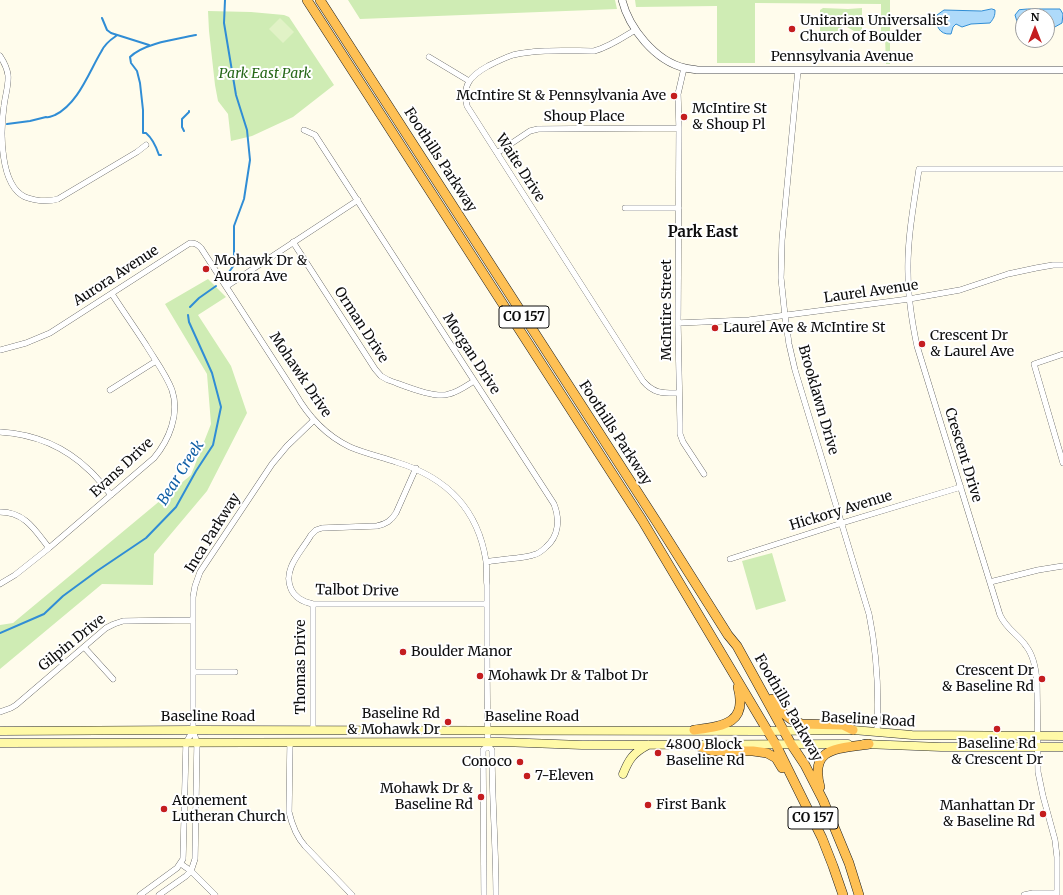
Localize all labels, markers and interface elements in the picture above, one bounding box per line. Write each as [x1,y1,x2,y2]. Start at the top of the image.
north arrow [1015,8,1055,48]
text: N [1031,10,1039,24]
place label: Unitarian Universalist Church of Boulder [800,13,949,46]
marker: Unitarian Universalist Church of Boulder [787,24,797,34]
street label: Pennsylvania Avenue [771,49,913,65]
park label: Park East Park [219,66,311,82]
place label: McIntire St & Pennsylvania Ave [456,88,666,104]
marker: McIntire St & Pennsylvania Ave [669,91,679,101]
place label: McIntire St & Shoup Pl [692,101,767,134]
street label: Foothills Parkway [400,105,480,215]
street label: Shoup Place [543,109,625,125]
marker: McIntire St & Shoup Pl [679,112,689,122]
street label: Waite Drive [492,131,548,205]
district label: Park East [668,224,738,242]
street label: Aurora Avenue [70,242,162,310]
place label: Mohawk Dr & Aurora Ave [214,253,307,286]
street label: McIntire Street [659,259,675,361]
marker: Mohawk Dr & Aurora Ave [201,264,211,274]
street label: Laurel Avenue [823,277,919,307]
street label: Orman Drive [330,284,392,366]
road number: CO 157 [499,306,549,328]
street label: Morgan Drive [439,311,503,397]
place label: Laurel Ave & McIntire St [723,320,885,336]
marker: Laurel Ave & McIntire St [710,323,720,333]
place label: Crescent Dr & Laurel Ave [930,328,1014,360]
street label: Mohawk Drive [265,329,335,421]
marker: Crescent Dr & Laurel Ave [917,339,927,349]
street label: Brooklawn Drive [794,343,842,457]
street label: Foothills Parkway [575,378,655,488]
street label: Crescent Drive [941,406,985,504]
street label: Evans Drive [87,435,157,501]
water label: Bear Creek [154,437,208,509]
street label: Hickory Avenue [788,487,894,535]
street label: Inca Parkway [182,490,244,576]
street label: Talbot Drive [315,582,399,600]
street label: Gilpin Drive [35,611,109,675]
street label: Thomas Drive [293,619,309,715]
place label: Boulder Manor [411,644,512,660]
marker: Boulder Manor [398,647,408,657]
street label: Foothills Parkway [750,651,826,765]
place label: Crescent Dr & Baseline Rd [942,663,1034,696]
place label: Mohawk Dr & Talbot Dr [488,668,648,684]
marker: Mohawk Dr & Talbot Dr [475,671,485,681]
marker: Crescent Dr & Baseline Rd [1037,674,1047,684]
place label: Baseline Rd & Mohawk Dr [347,706,440,738]
street label: Baseline Road [161,709,255,725]
street label: Baseline Road [485,709,579,725]
street label: Baseline Road [820,709,916,731]
marker: Baseline Rd & Mohawk Dr [443,717,453,727]
marker: Baseline Rd & Crescent Dr [992,724,1002,734]
place label: Baseline Rd & Crescent Dr [951,736,1043,768]
place label: 4800 Block Baseline Rd [666,737,744,770]
marker: 4800 Block Baseline Rd [653,748,663,758]
place label: Conoco [462,754,512,770]
marker: Conoco [515,757,525,767]
place label: 7-Eleven [535,768,594,784]
marker: 7-Eleven [522,771,532,781]
place label: Mohawk Dr & Baseline Rd [380,781,473,814]
marker: Mohawk Dr & Baseline Rd [476,792,486,802]
place label: Atonement Lutheran Church [172,793,286,826]
place label: First Bank [656,797,726,813]
place label: Manhattan Dr & Baseline Rd [940,798,1035,830]
marker: First Bank [643,800,653,810]
marker: Atonement Lutheran Church [159,804,169,814]
road number: CO 157 [788,807,838,829]
marker: Manhattan Dr & Baseline Rd [1038,809,1048,819]

